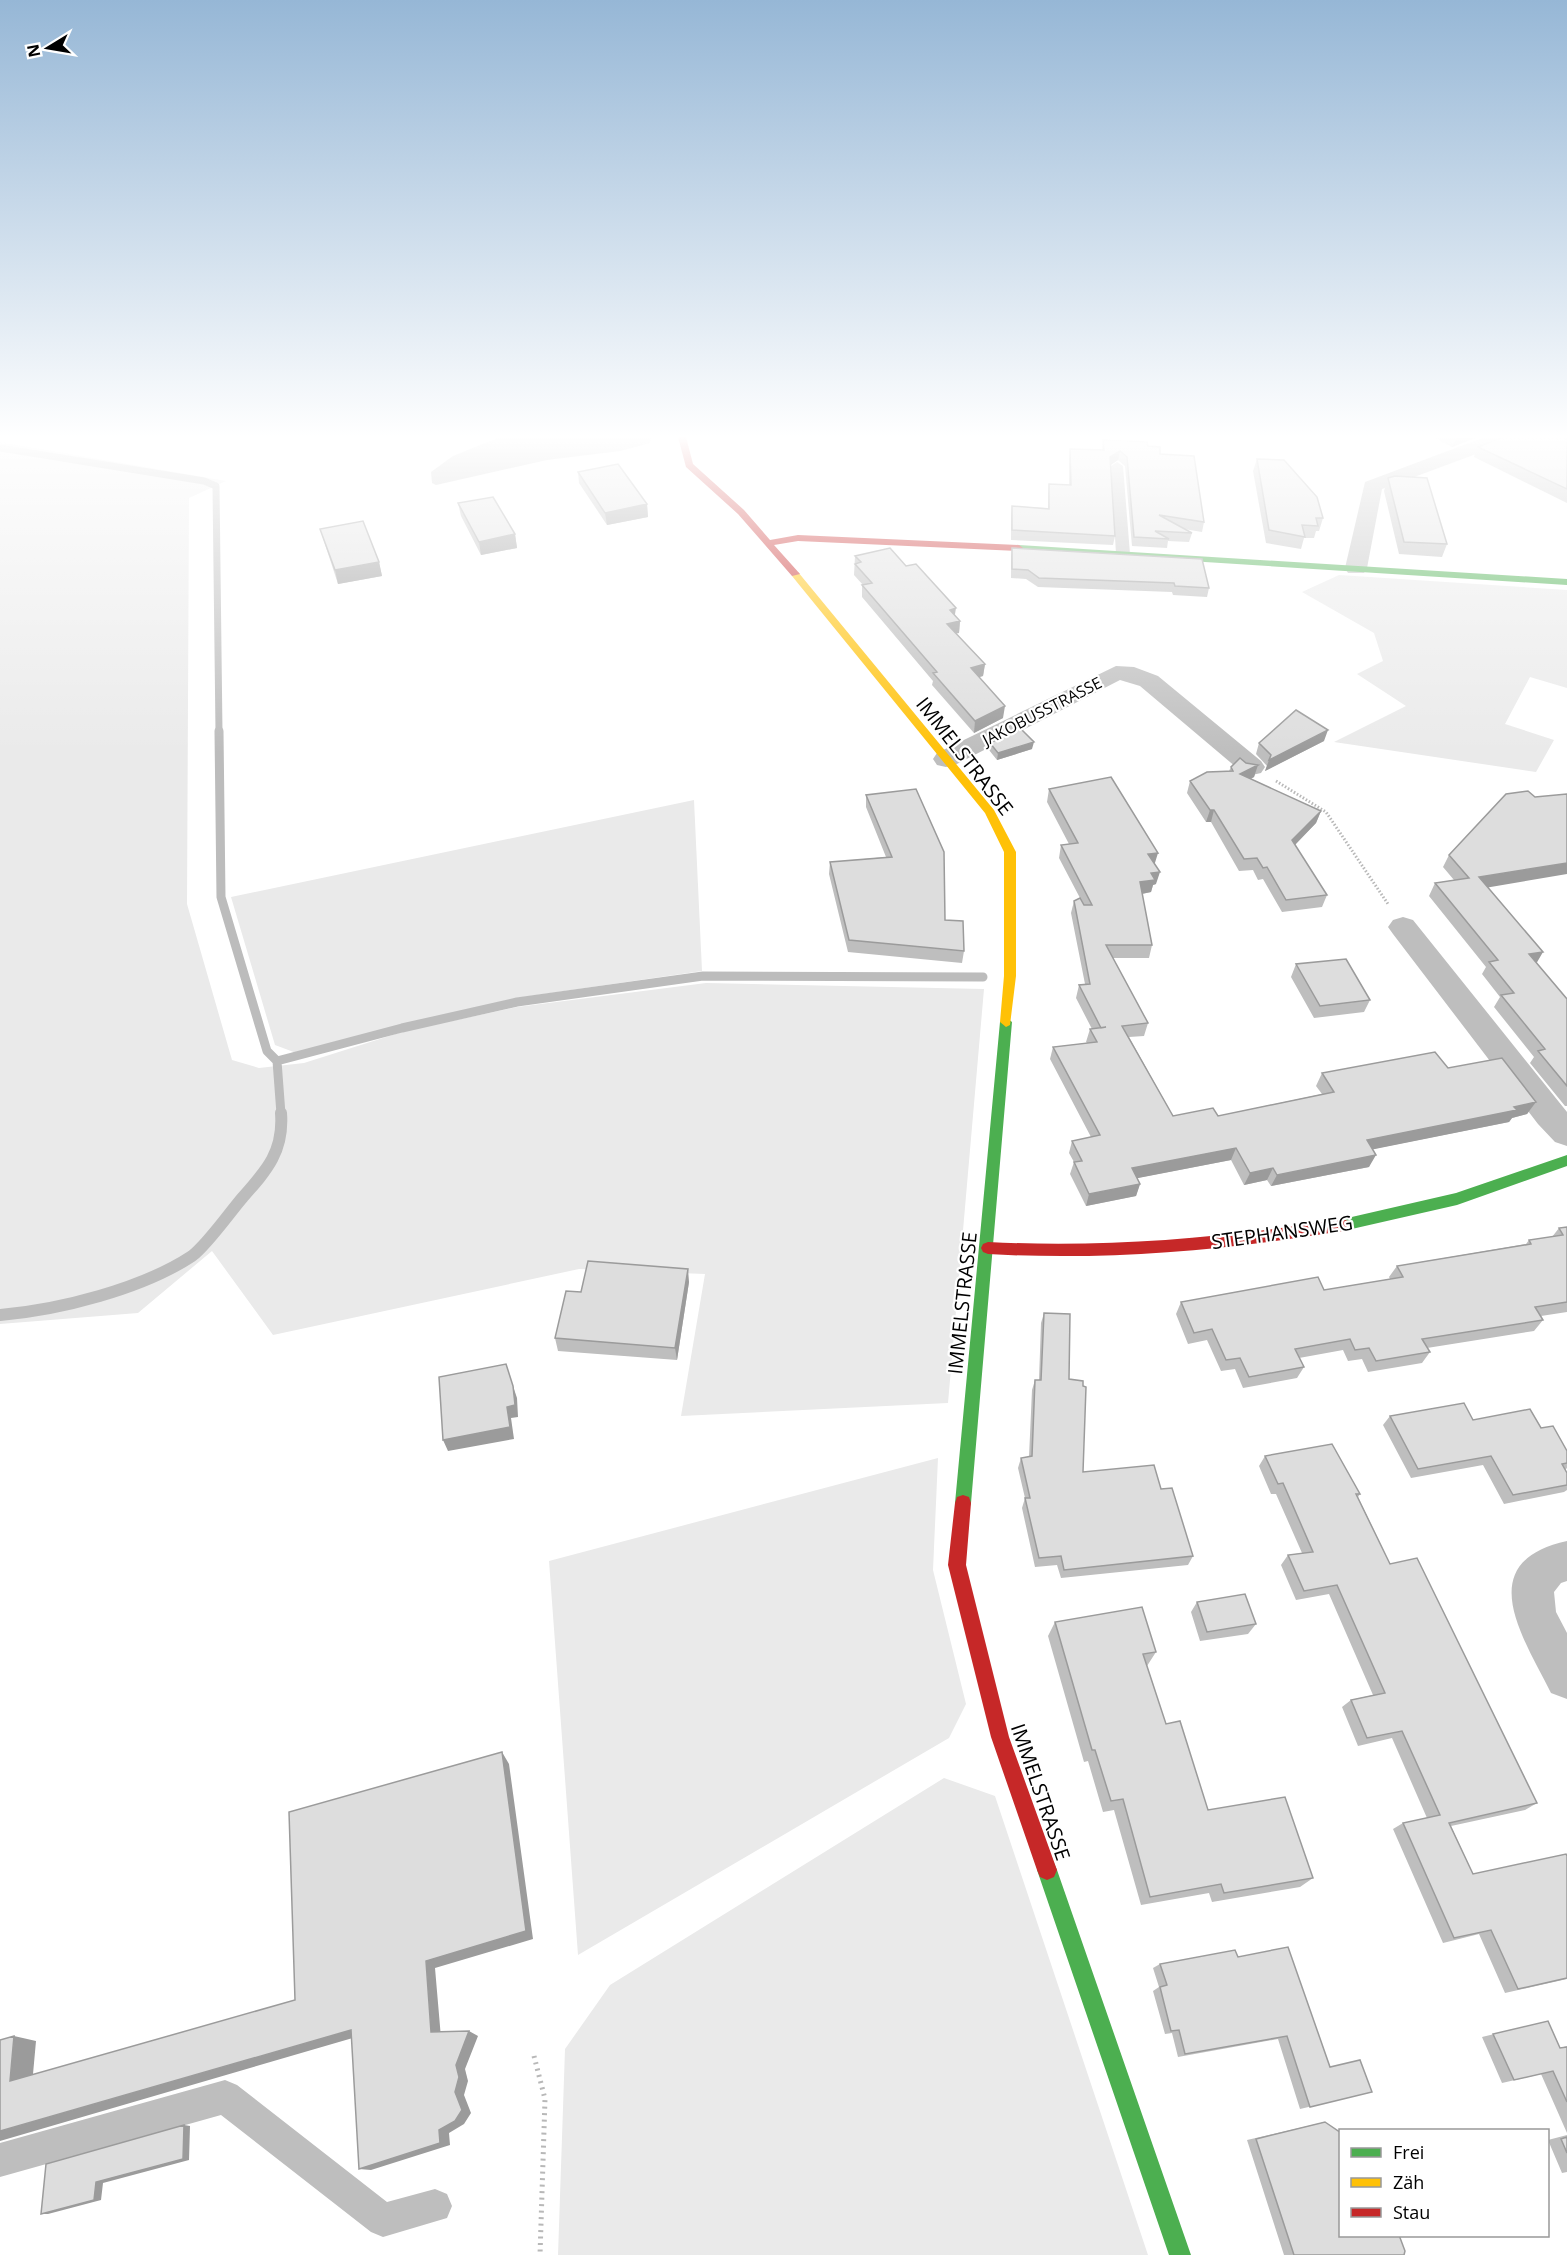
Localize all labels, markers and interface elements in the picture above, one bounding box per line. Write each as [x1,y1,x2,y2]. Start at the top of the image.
north arrow [18,18,78,78]
text: N [21,42,45,59]
street label: JAKOBUSSTRASSE [977,671,1106,752]
street label: IMMELSTRASSE [910,691,1020,821]
street label: STEPHANSWEG [1209,1209,1355,1255]
street label: IMMELSTRASSE [941,1230,983,1376]
street label: IMMELSTRASSE [1005,1720,1077,1864]
legend [1339,2129,1549,2237]
text: Frei [1393,2140,1424,2164]
text: Zäh [1393,2170,1424,2194]
text: Stau [1393,2200,1430,2224]

